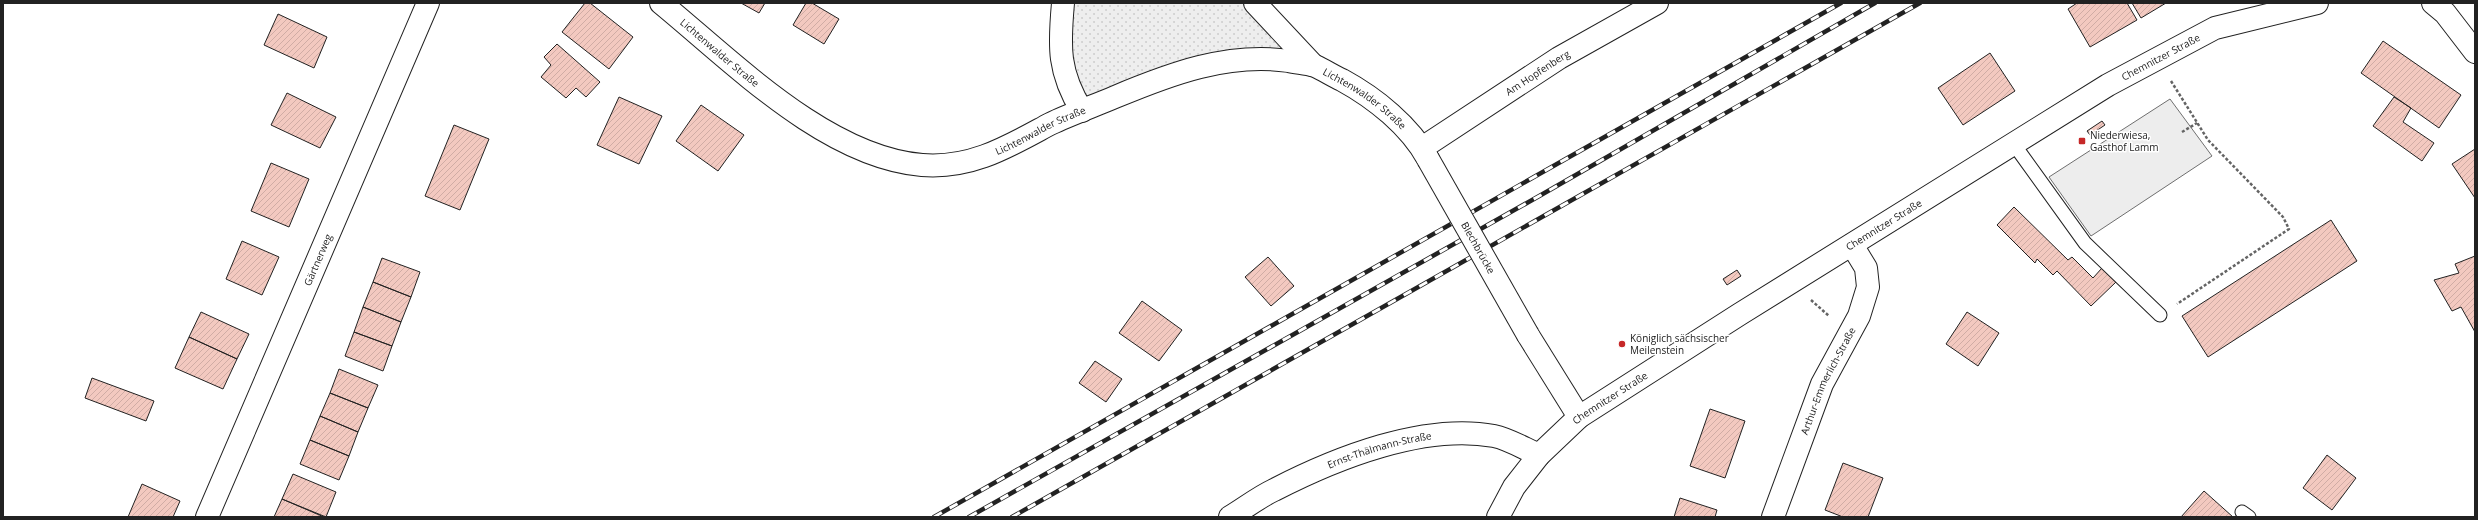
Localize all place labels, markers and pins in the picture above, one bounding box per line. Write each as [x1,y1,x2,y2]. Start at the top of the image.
place label: Niederwiesa, Gasthof Lamm [2090,128,2159,154]
marker: Niederwiesa, Gasthof Lamm [2077,136,2087,146]
place label: Königlich sächsischer Meilenstein [1630,331,1729,357]
marker: Königlich sächsischer Meilenstein [1617,339,1627,349]

